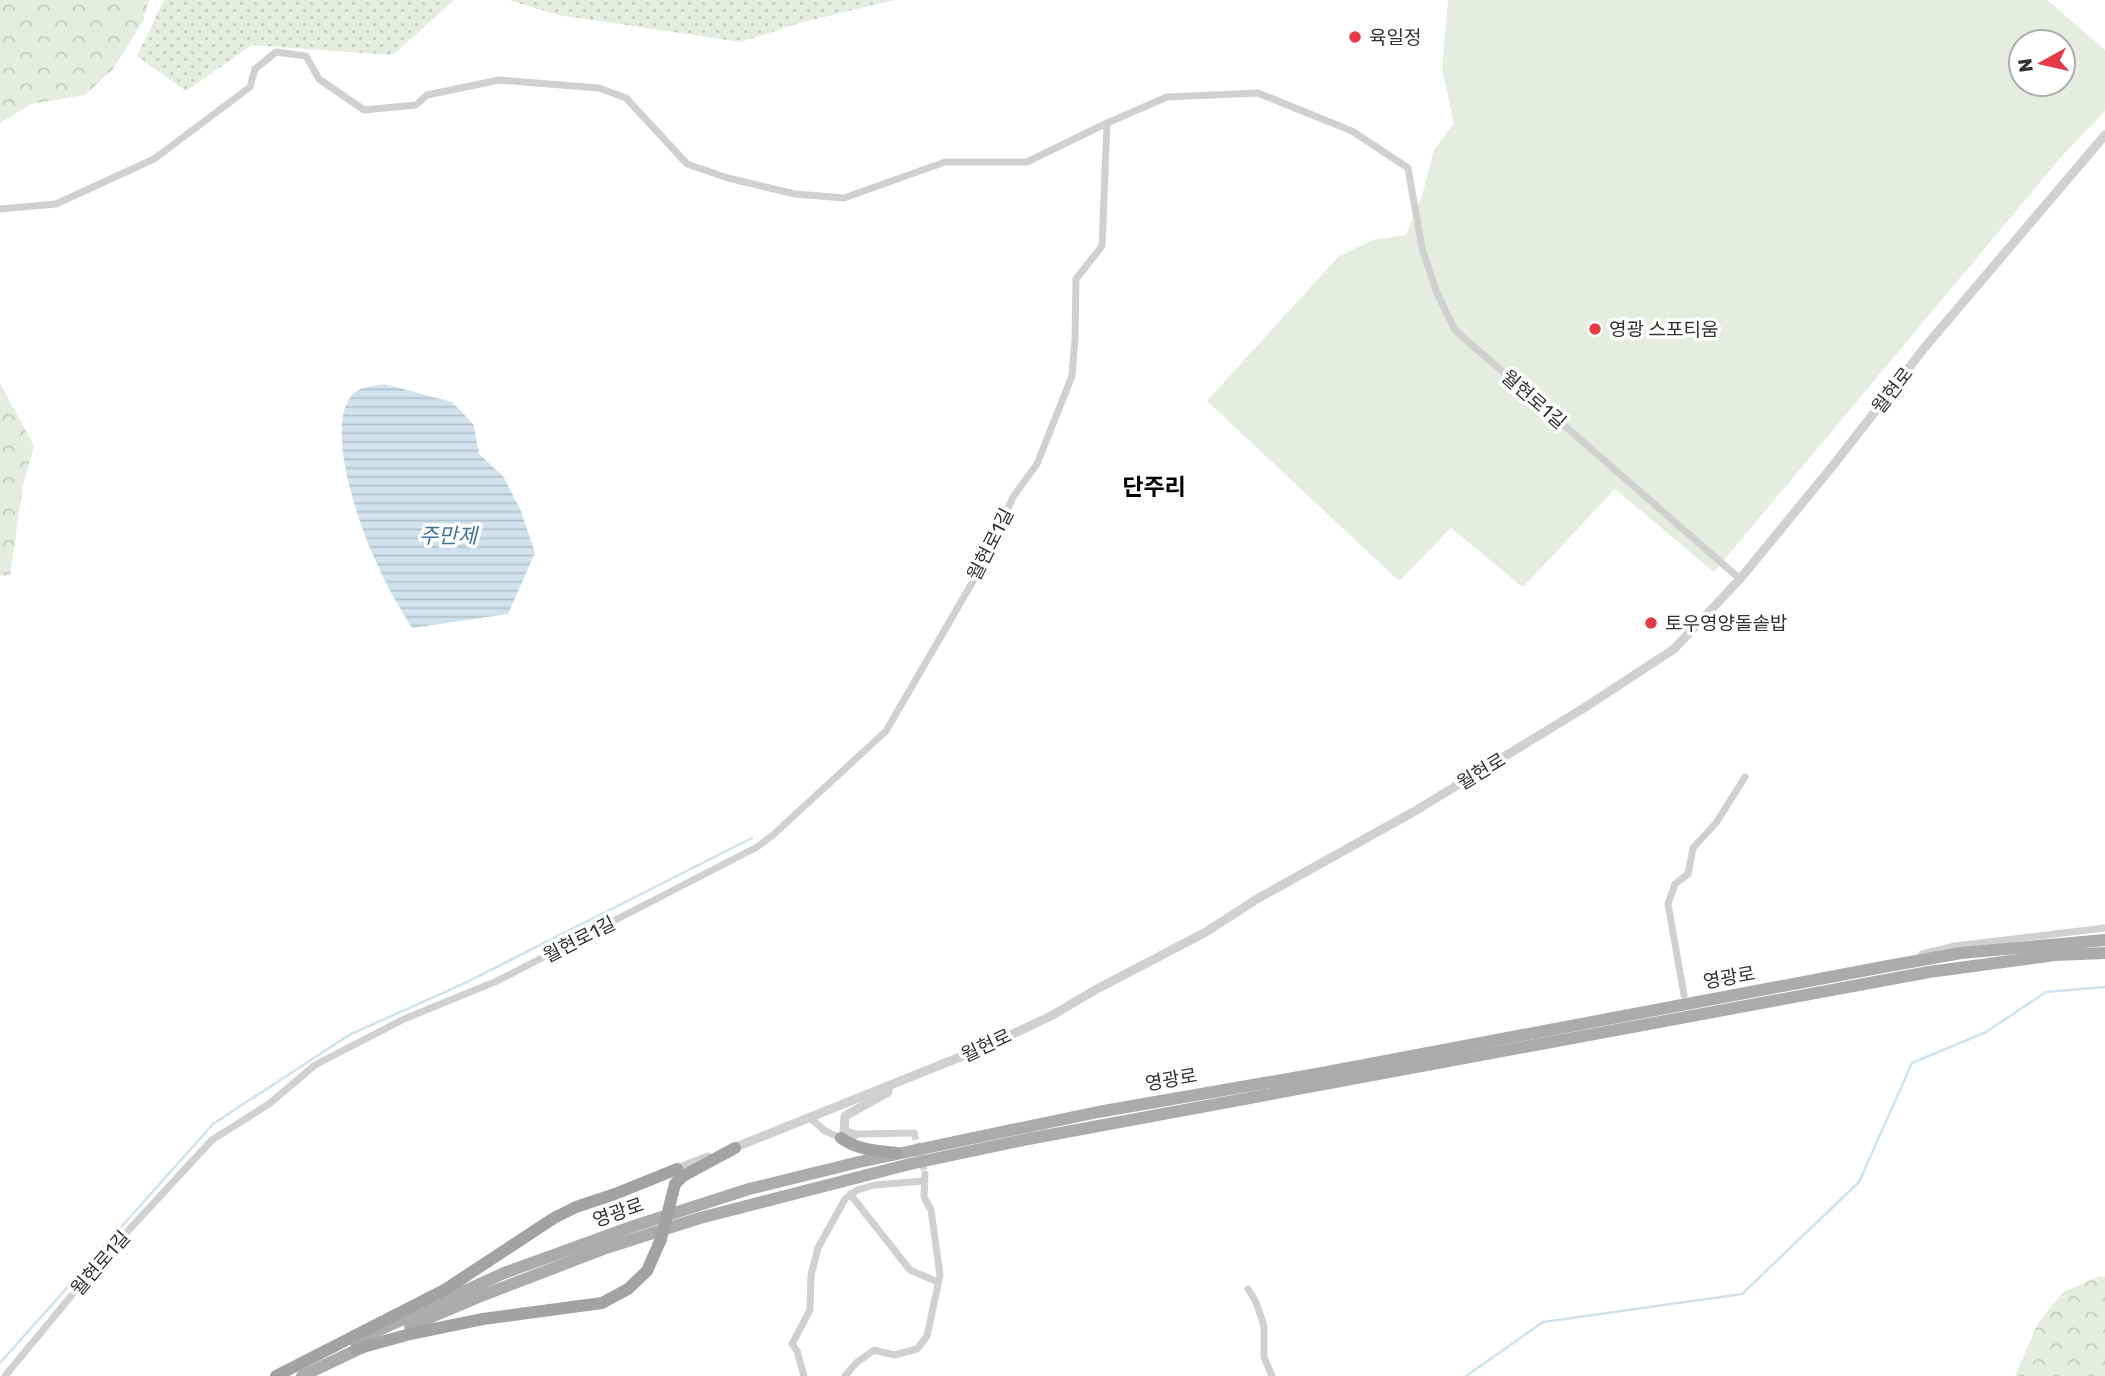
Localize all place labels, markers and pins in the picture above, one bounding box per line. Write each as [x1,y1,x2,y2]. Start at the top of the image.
place label: 육일정 [1369,26,1421,49]
marker: 육일정 [1347,29,1363,45]
place label: 영광 스포티움 [1609,318,1719,341]
marker: 영광 스포티움 [1587,321,1603,337]
place label: 토우영양돌솥밥 [1665,612,1787,635]
marker: 토우영양돌솥밥 [1643,615,1659,631]

